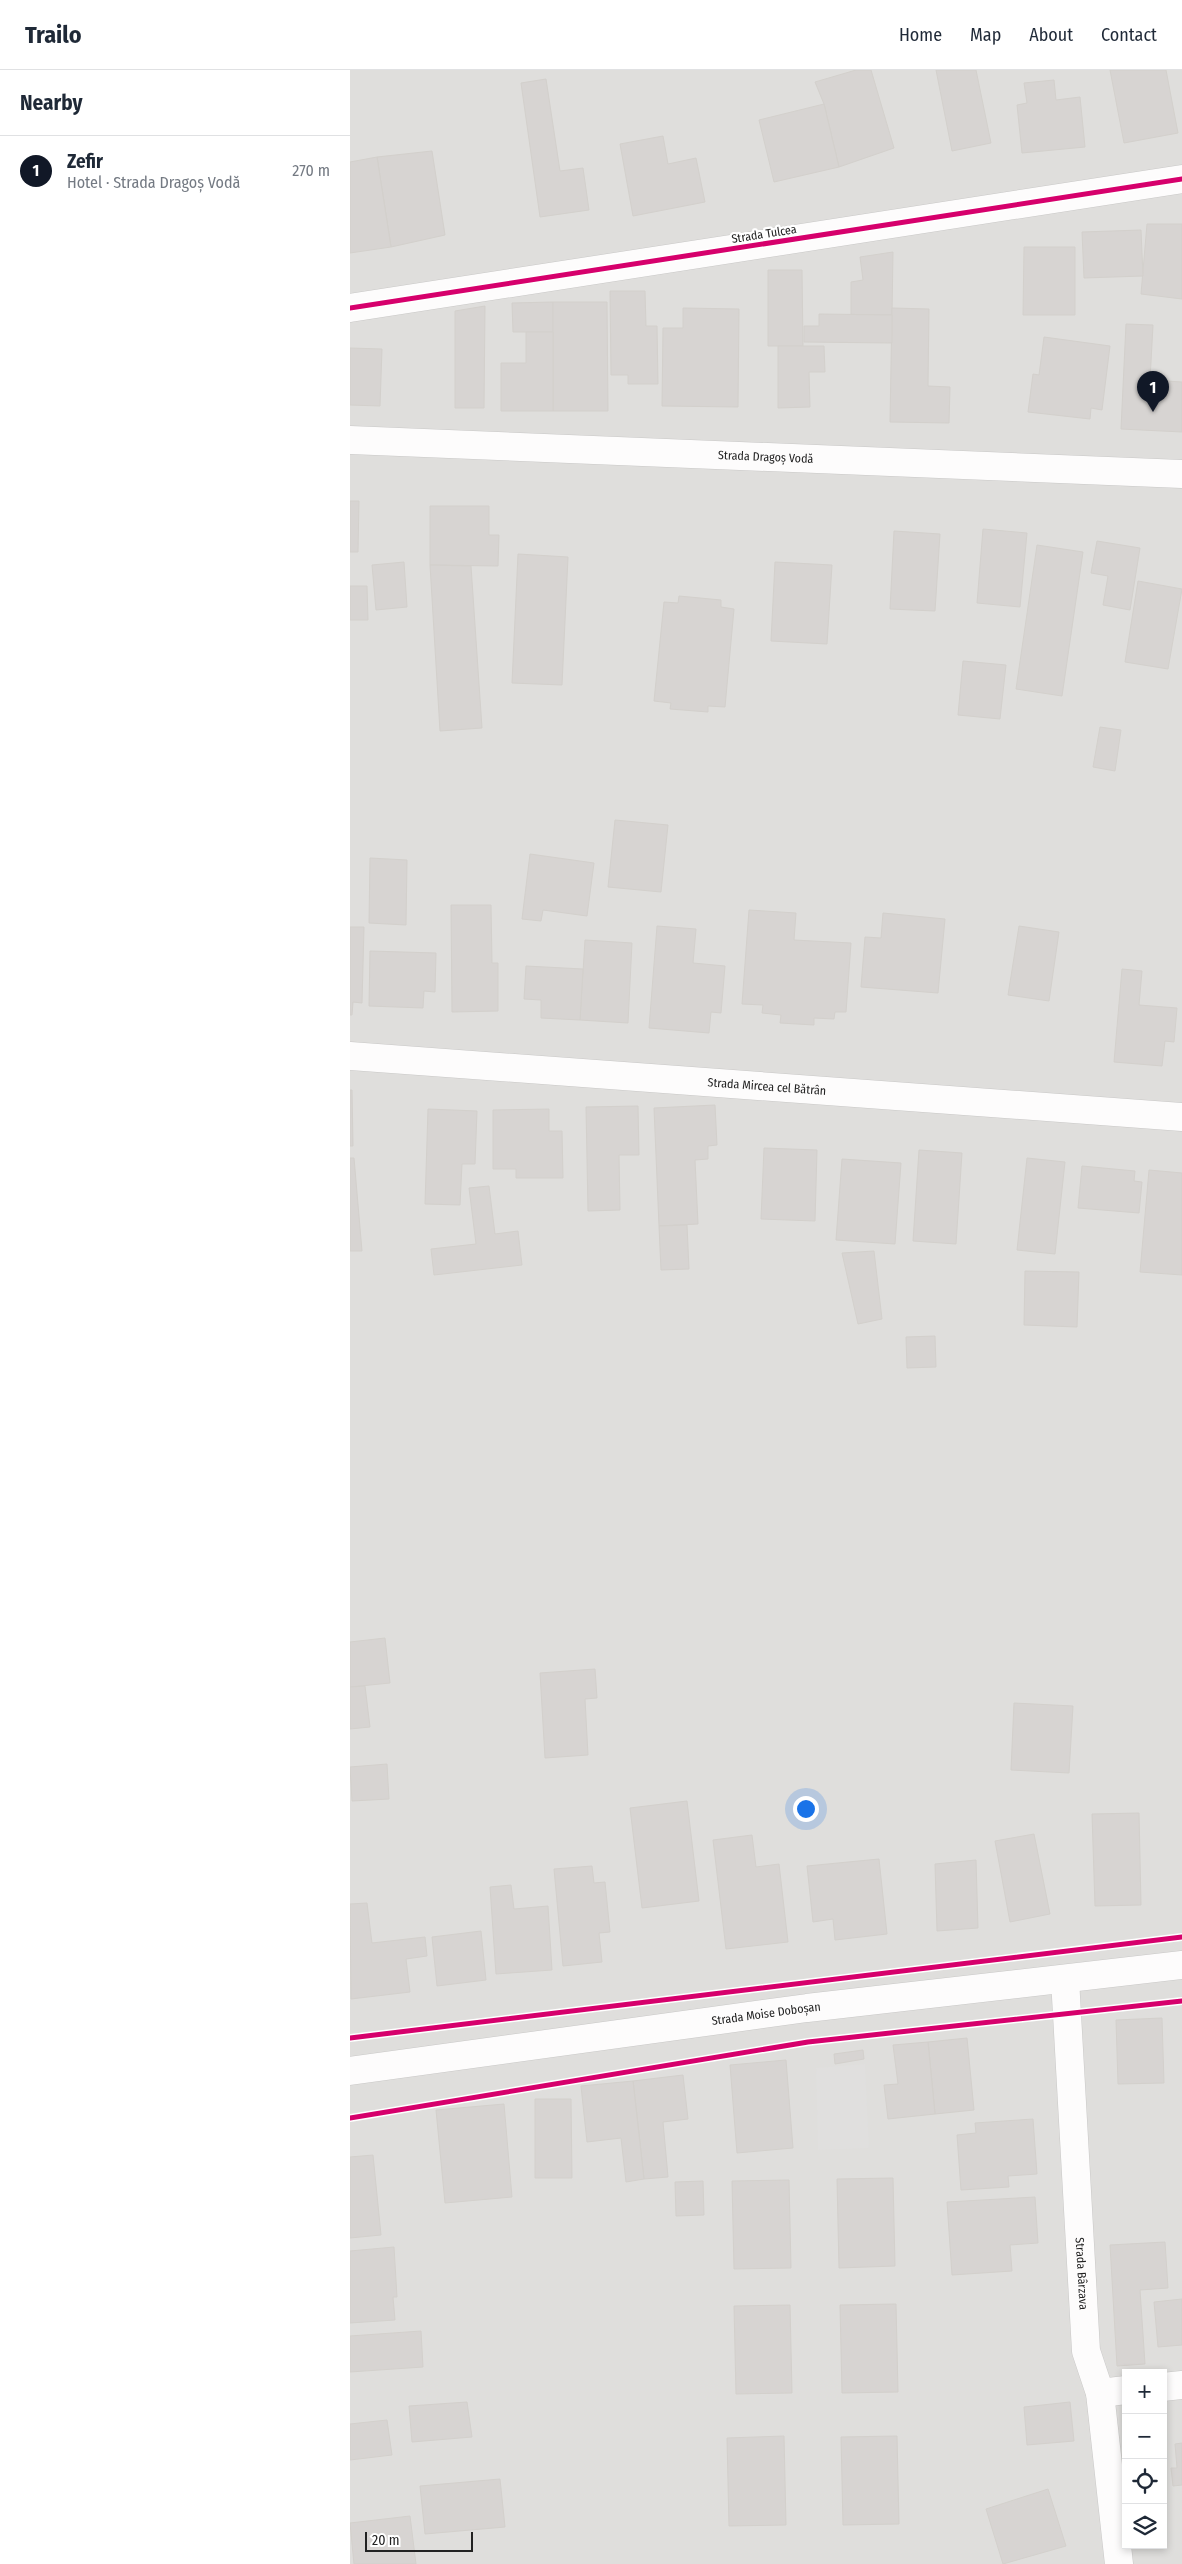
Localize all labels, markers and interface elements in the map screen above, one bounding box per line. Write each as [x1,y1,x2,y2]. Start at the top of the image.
text: Trailo [25,21,82,49]
text: Home [899,24,942,46]
text: Map [970,24,1001,46]
text: About [1029,24,1073,46]
text: Contact [1101,24,1157,46]
text: Nearby [20,90,82,116]
text: Zefir [67,150,103,173]
text: 1 [33,161,39,180]
text: 270 m [292,161,330,180]
text: Hotel · Strada Dragoș Vodă [67,173,240,192]
street label: Strada Tulcea [730,222,798,246]
pin: 1 [1137,371,1169,412]
street label: Strada Dragoș Vodă [718,448,814,466]
street label: Strada Mircea cel Bătrân [707,1075,827,1098]
your location [793,1796,819,1822]
street label: Strada Moise Doboșan [711,1999,821,2028]
street label: Strada Bârzava [1073,2237,1091,2310]
map controls [1122,2369,1167,2549]
button: + [1122,2369,1167,2414]
button: − [1122,2414,1167,2459]
button: locate [1122,2459,1167,2504]
button: layers [1122,2504,1167,2549]
scale bar [365,2529,472,2552]
text: 20 m [372,2532,400,2549]

